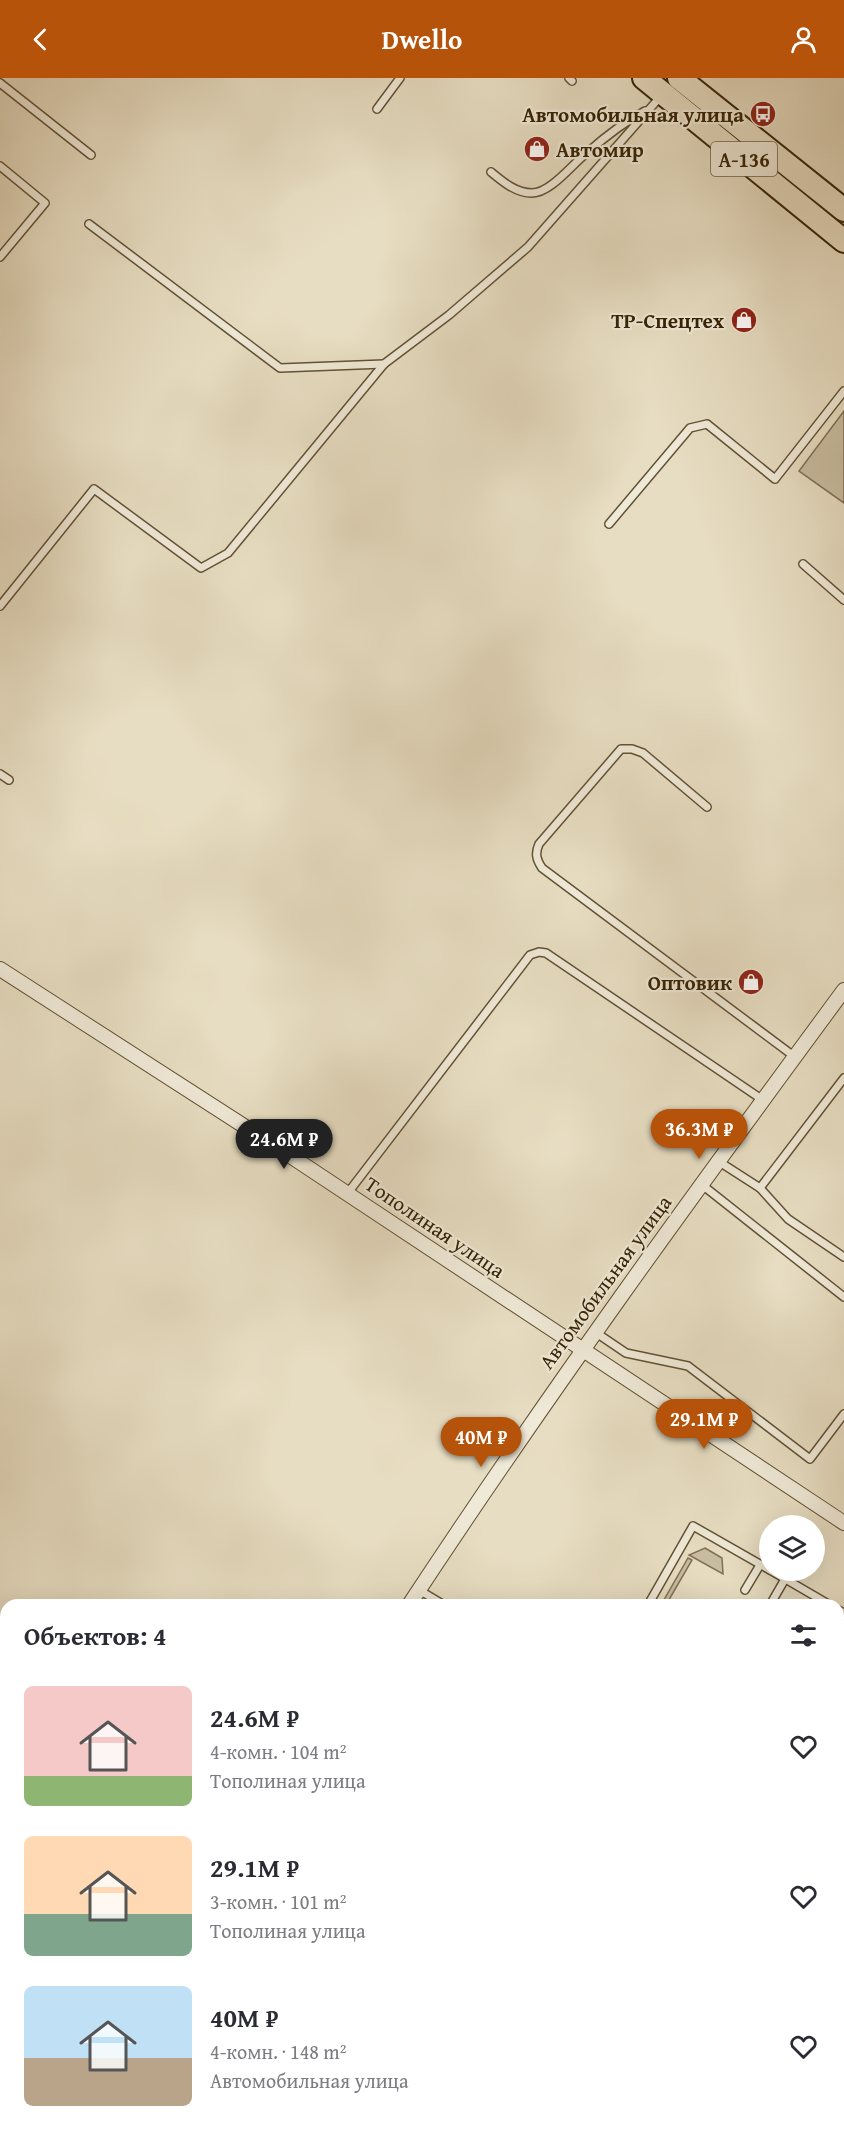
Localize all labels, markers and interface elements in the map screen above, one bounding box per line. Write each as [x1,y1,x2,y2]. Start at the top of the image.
text: Dwello [382,19,462,59]
icon: back [24,23,57,56]
icon: person [787,23,820,56]
place label: Автомобильная улица [522,99,744,130]
bus stop icon: Автомобильная улица [748,99,778,129]
shop icon: Автомир [522,134,552,164]
place label: Автомир [556,134,644,165]
road number: А-136 [711,142,777,176]
place label: ТР-Спецтех [611,305,724,336]
shop icon: ТР-Спецтех [729,305,759,335]
place label: Оптовик [648,967,733,998]
shop icon: Оптовик [736,967,766,997]
pin: 36.3M ₽ [644,1109,754,1160]
text: 36.3M ₽ [665,1114,733,1143]
pin: 24.6M ₽ [229,1119,339,1170]
text: 24.6M ₽ [250,1124,318,1153]
street label: Тополиная улица [359,1169,511,1285]
street label: Автомобильная улица [531,1189,679,1375]
pin: 29.1M ₽ [649,1399,759,1450]
text: 29.1M ₽ [670,1404,738,1433]
pin: 40M ₽ [439,1417,523,1468]
text: 40M ₽ [455,1422,507,1451]
map controls [759,1515,825,1581]
button: layers [759,1515,825,1581]
text: Объектов: 4 [24,1616,167,1655]
icon: filters [787,1619,820,1652]
text: 24.6M ₽ [210,1698,299,1737]
icon: home [72,1710,144,1782]
icon: heart [787,1730,820,1763]
text: 4-комн. · 104 m² [210,1737,346,1766]
text: Тополиная улица [210,1766,365,1795]
text: 29.1M ₽ [210,1848,299,1887]
icon: home [72,1860,144,1932]
icon: heart [787,1880,820,1913]
text: 3-комн. · 101 m² [210,1887,346,1916]
text: Тополиная улица [210,1916,365,1945]
text: 40M ₽ [210,1998,279,2037]
icon: home [72,2010,144,2082]
icon: heart [787,2030,820,2063]
text: 4-комн. · 148 m² [210,2037,346,2066]
text: Автомобильная улица [210,2066,408,2095]

